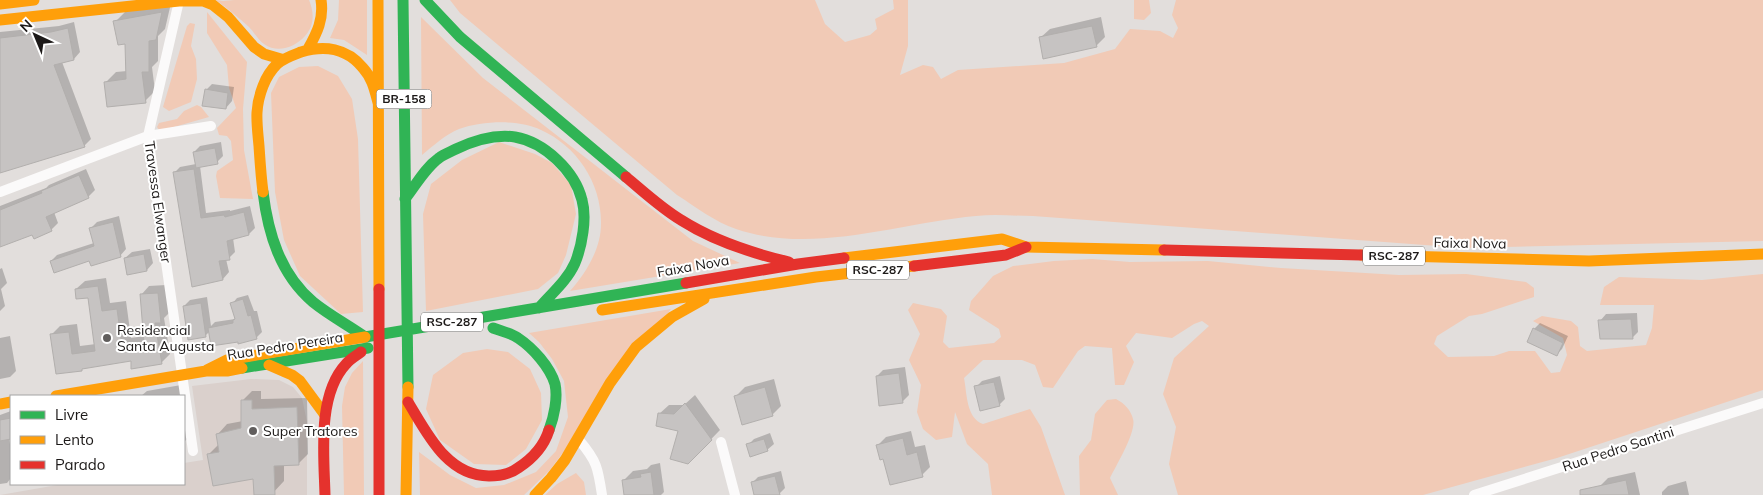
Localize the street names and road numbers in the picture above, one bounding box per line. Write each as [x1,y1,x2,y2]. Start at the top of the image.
road number: BR-158 [376,90,432,108]
street label: Travessa Elwanger [141,140,176,265]
street label: Faixa Nova [1433,233,1507,253]
road number: RSC-287 [1363,247,1425,266]
street label: Faixa Nova [656,251,730,281]
road number: RSC-287 [847,260,909,280]
road number: RSC-287 [421,313,483,332]
street label: Rua Pedro Pereira [226,328,344,364]
street label: Rua Pedro Santini [1560,422,1676,476]

